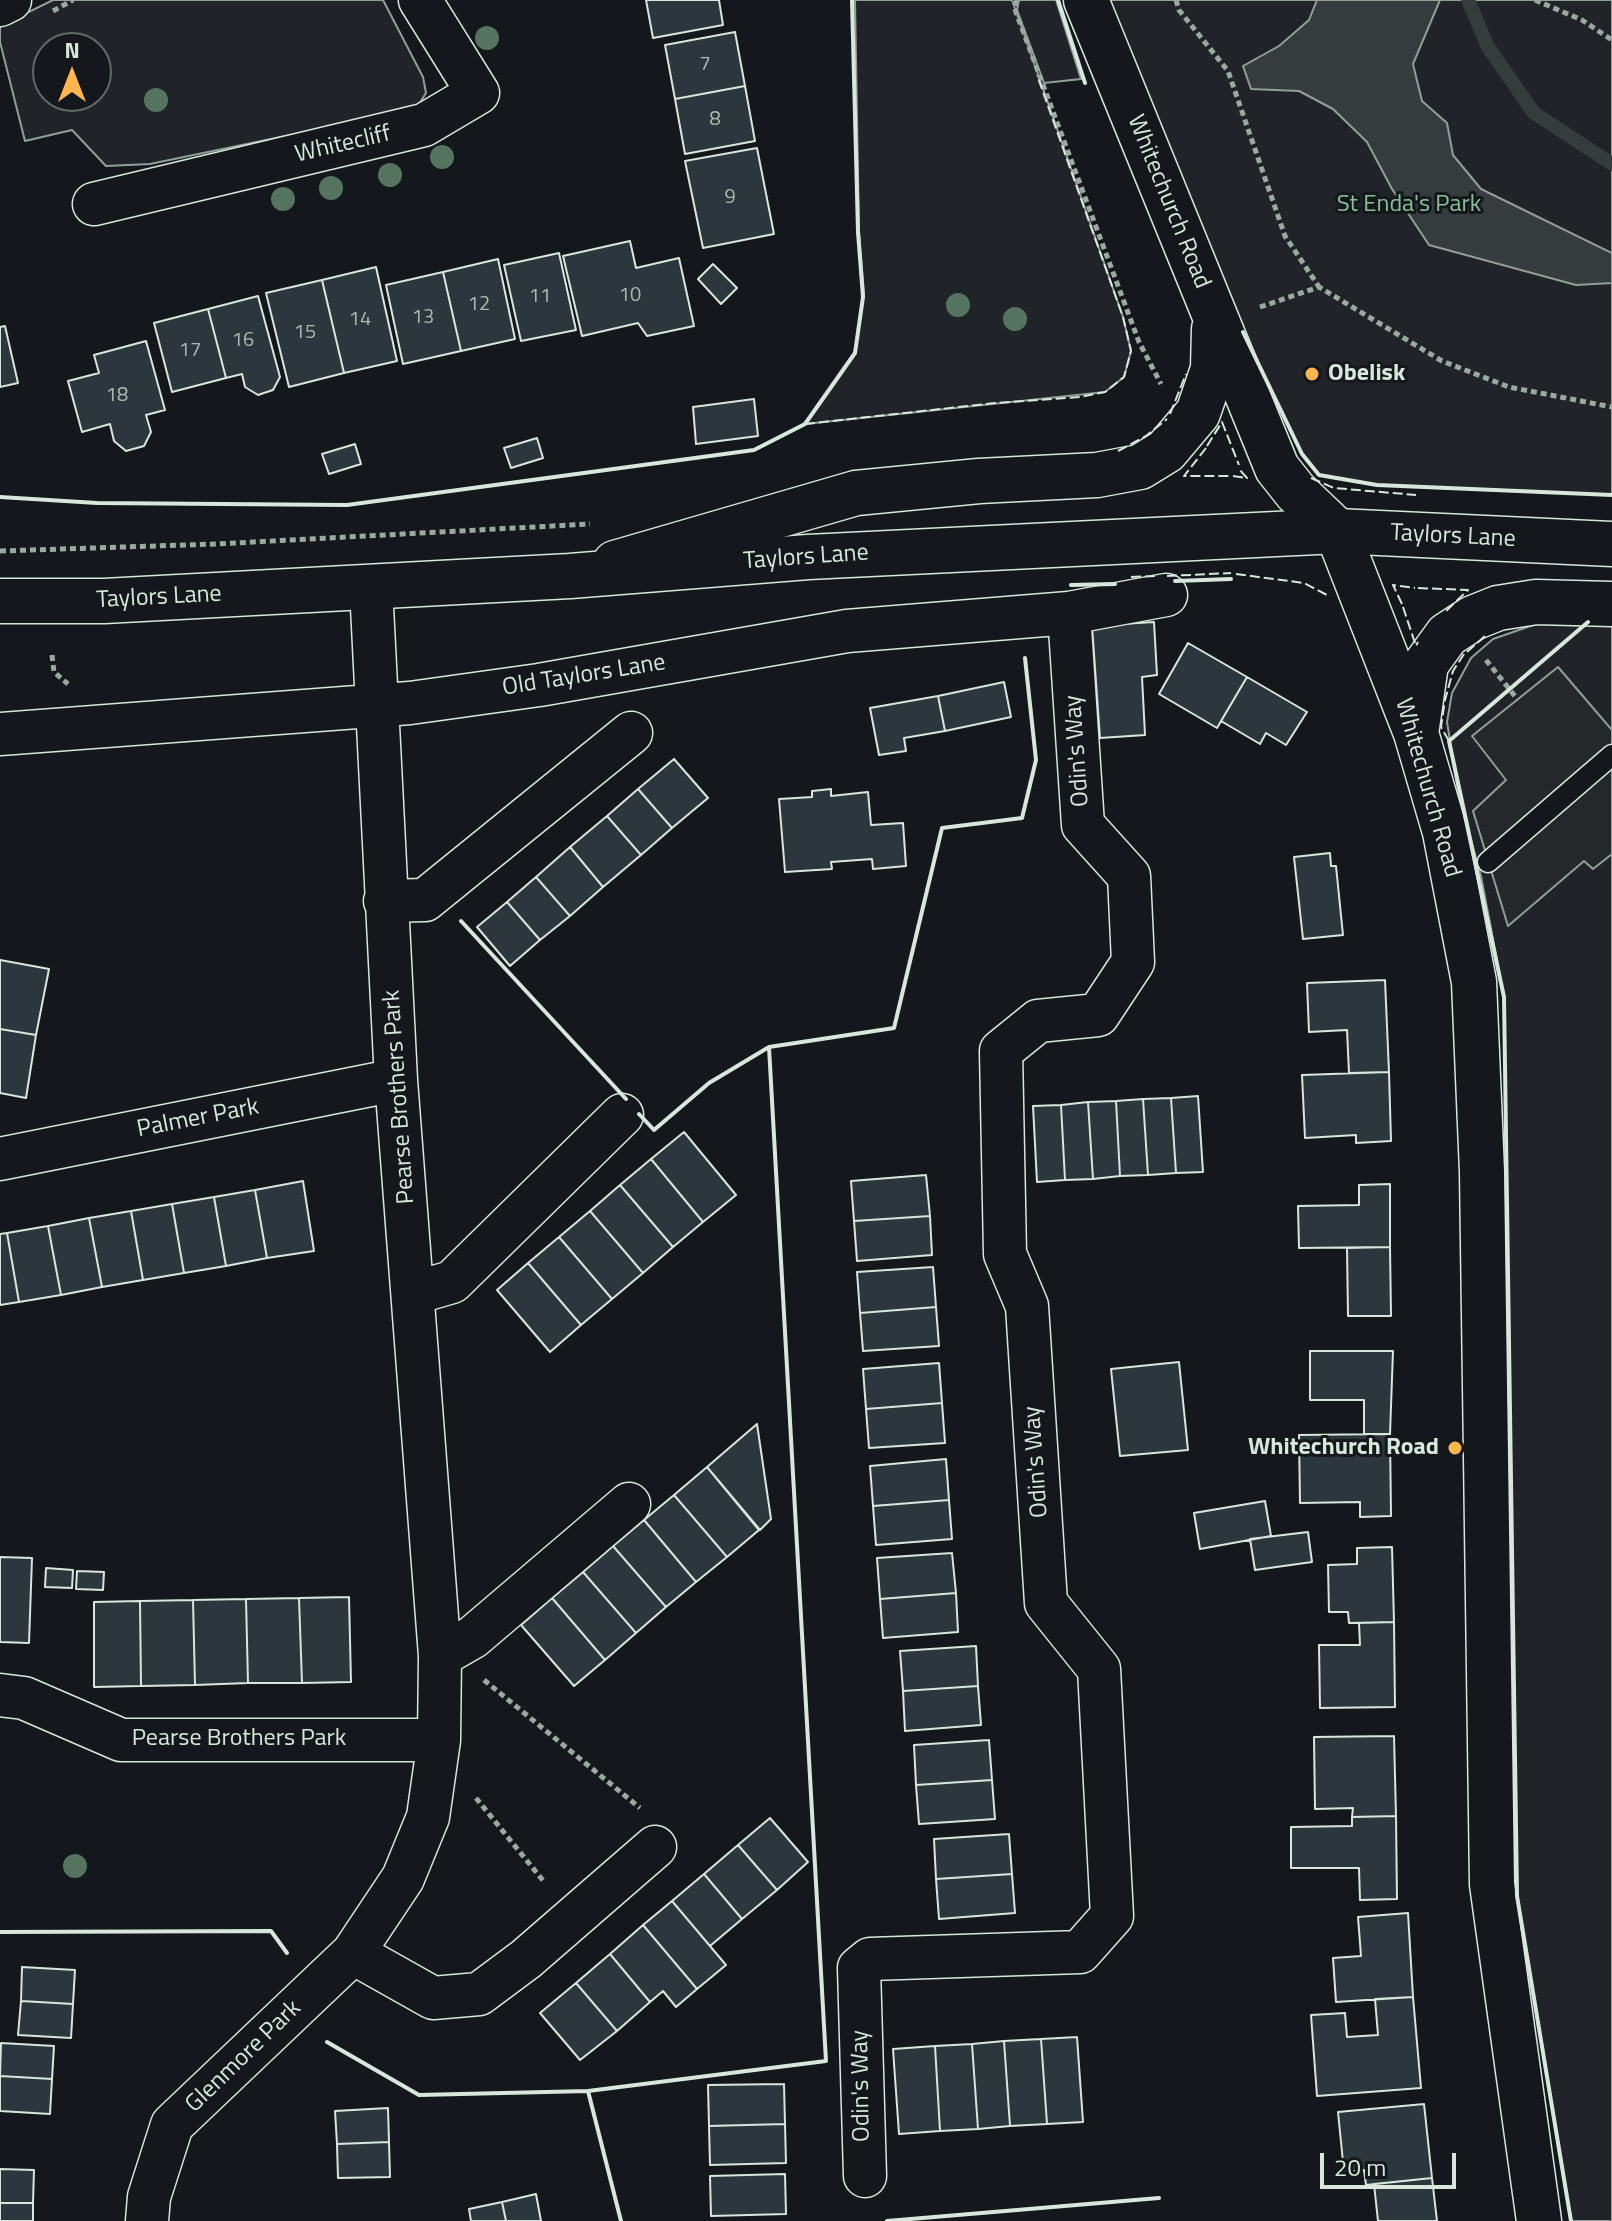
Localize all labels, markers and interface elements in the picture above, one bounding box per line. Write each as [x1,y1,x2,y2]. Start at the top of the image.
north arrow [32,32,112,112]
text: N [64,33,80,67]
house number: 7 [699,53,711,77]
house number: 8 [709,108,721,132]
street label: Whitechurch Road [1120,111,1216,293]
street label: Whitecliff [292,120,394,170]
house number: 9 [724,186,736,210]
park label: St Enda's Park [1337,191,1481,219]
house number: 10 [619,284,641,308]
house number: 11 [529,285,551,309]
house number: 12 [468,293,490,317]
house number: 13 [412,306,434,330]
house number: 14 [349,308,371,332]
house number: 15 [294,321,316,345]
house number: 16 [232,329,254,353]
house number: 17 [179,339,201,363]
place label: Obelisk [1328,360,1405,388]
marker: Obelisk [1303,365,1321,383]
house number: 18 [106,384,128,408]
street label: Taylors Lane [1390,519,1516,555]
street label: Taylors Lane [742,539,870,577]
street label: Taylors Lane [96,580,222,616]
street label: Old Taylors Lane [500,649,668,703]
street label: Odin's Way [1060,694,1096,808]
street label: Whitechurch Road [1388,695,1466,881]
street label: Pearse Brothers Park [378,989,422,1205]
street label: Palmer Park [135,1093,261,1145]
street label: Odin's Way [1019,1405,1055,1519]
place label: Whitechurch Road [1248,1434,1439,1462]
marker: Whitechurch Road [1446,1439,1464,1457]
street label: Pearse Brothers Park [132,1725,346,1753]
street label: Glenmore Park [180,1995,308,2119]
street label: Odin's Way [847,2030,877,2142]
scale bar [1324,2137,1460,2187]
text: 20 m [1334,2149,1386,2185]

